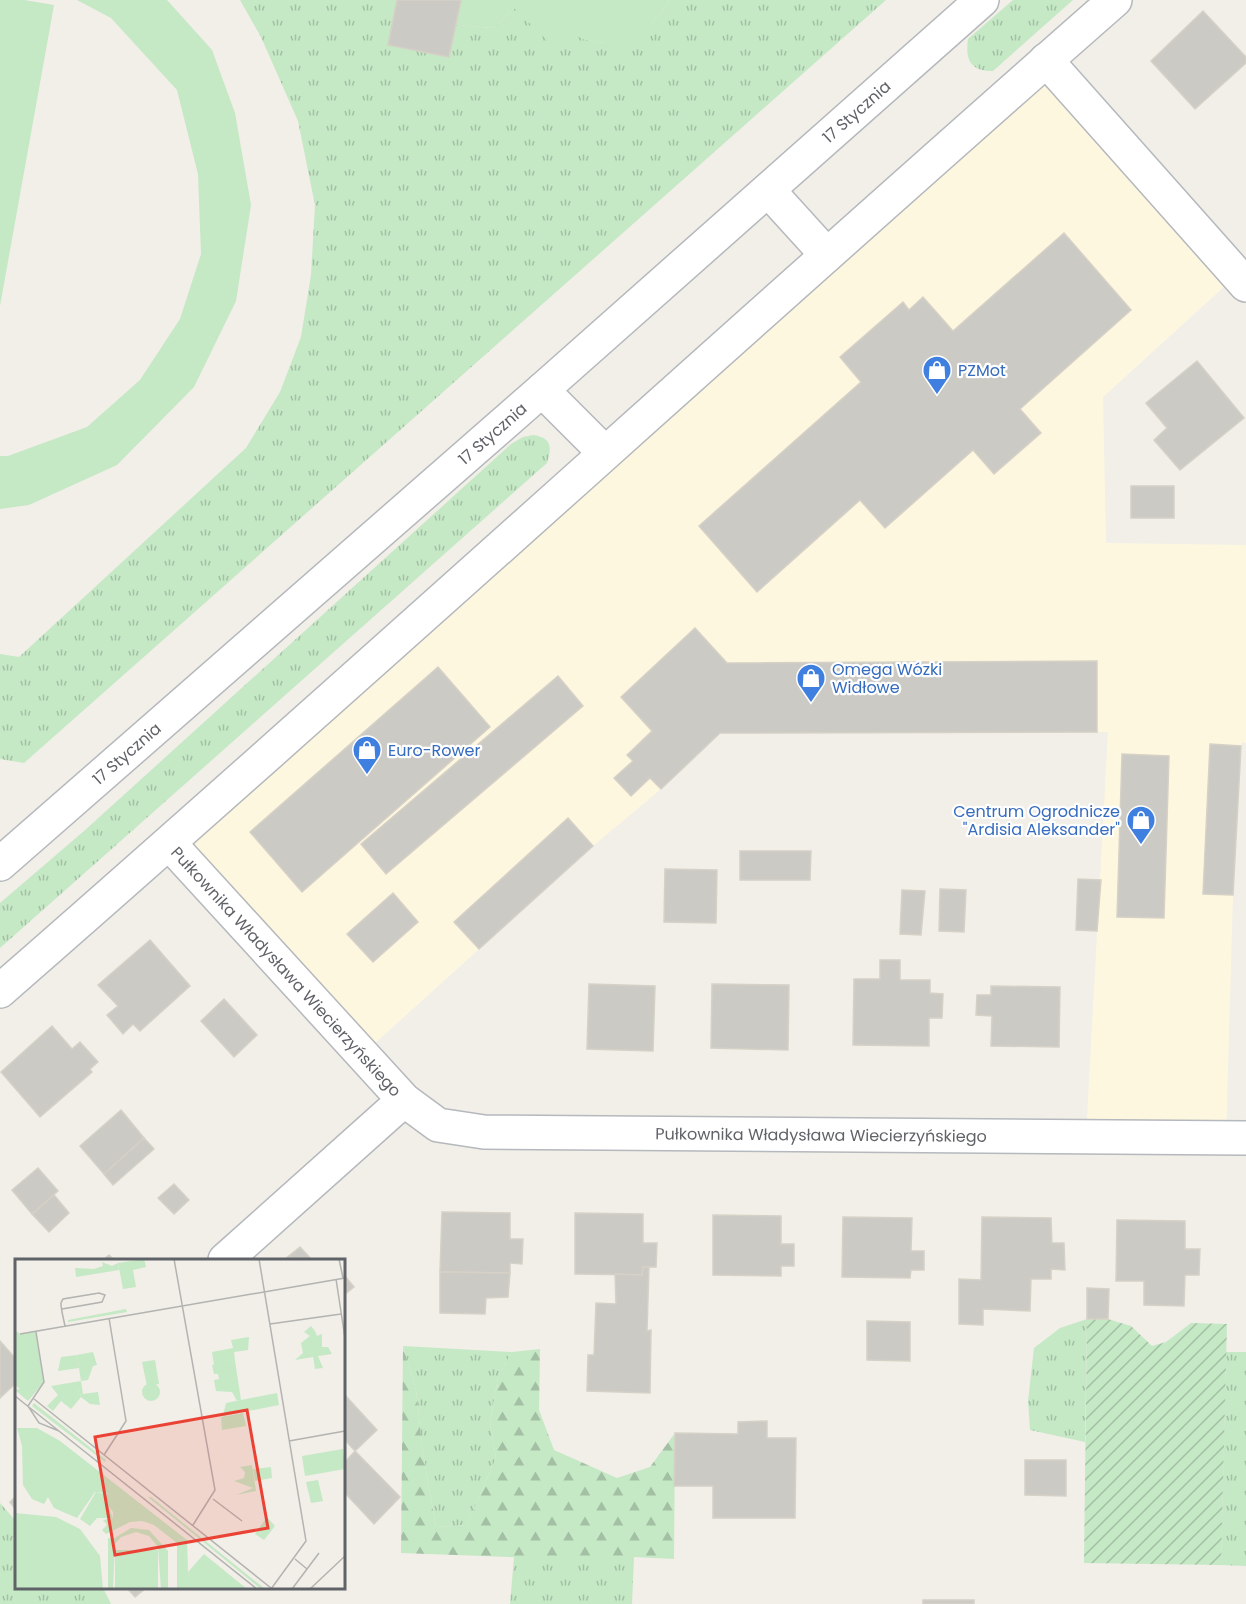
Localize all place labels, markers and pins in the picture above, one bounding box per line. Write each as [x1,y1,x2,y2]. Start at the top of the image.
shop icon: PZMot [921,354,953,396]
place label: PZMot [958,359,1006,382]
place label: Omega Wózki Widłowe [832,658,942,699]
shop icon: Omega Wózki Widłowe [795,662,827,704]
shop icon: Euro-Rower [351,734,383,776]
place label: Euro-Rower [388,739,480,762]
place label: Centrum Ogrodnicze "Ardisia Aleksander" [953,800,1120,841]
shop icon: Centrum Ogrodnicze "Ardisia Aleksander" [1125,804,1157,846]

